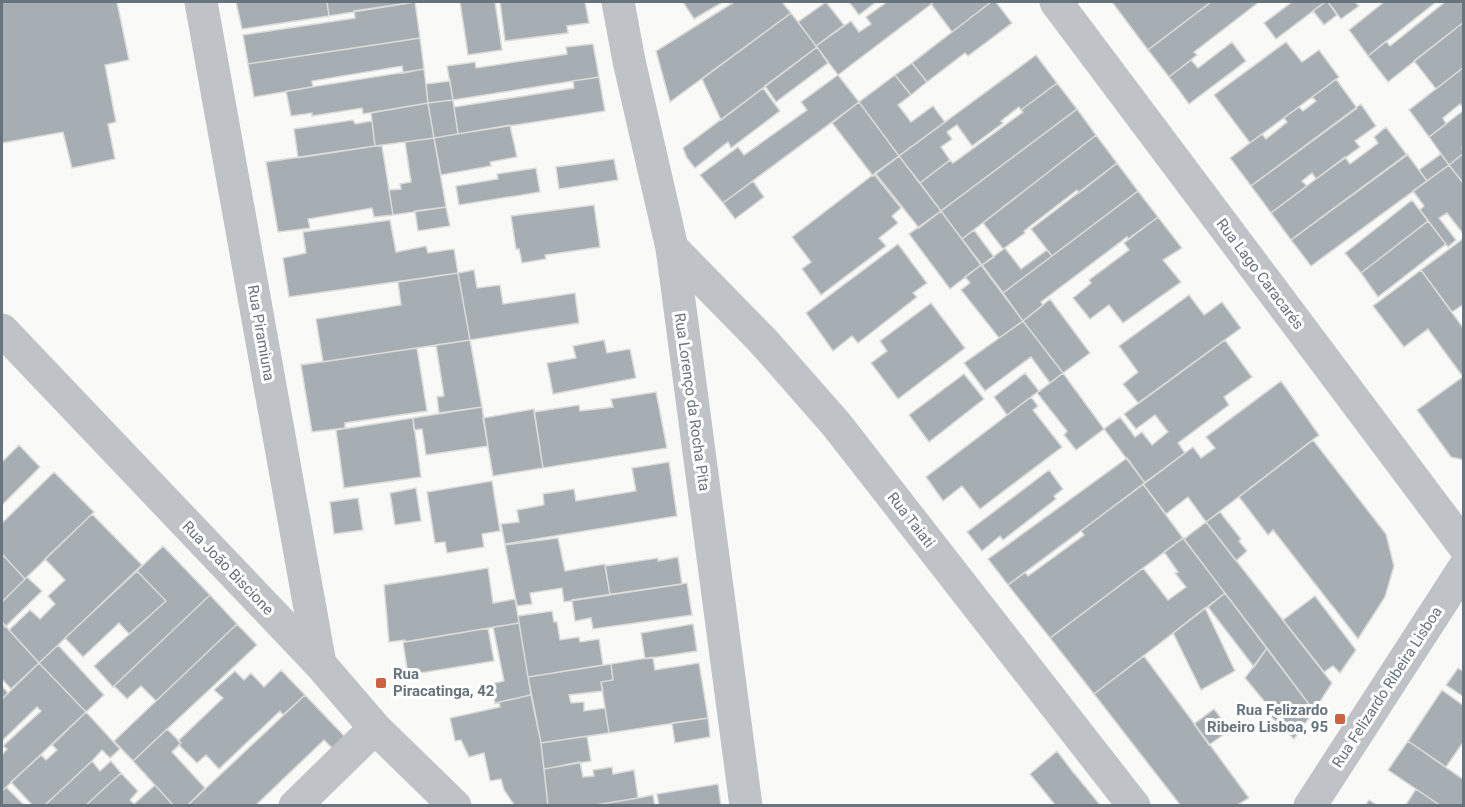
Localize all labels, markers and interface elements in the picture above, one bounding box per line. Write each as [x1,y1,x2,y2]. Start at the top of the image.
street label: Rua Lago Caracarés [1213,215,1307,333]
street label: Rua Piramiuna [244,284,278,382]
street label: Rua Lorenço da Rocha Pita [671,312,713,492]
street label: Rua Taiati [884,489,938,551]
street label: Rua João Biscione [179,517,277,619]
street label: Rua Felizardo Ribeira Lisboa [1328,603,1446,771]
place label: Rua Piracatinga, 42 [393,665,495,700]
marker: Rua Piracatinga, 42 [374,676,388,690]
place label: Rua Felizardo Ribeiro Lisboa, 95 [1207,701,1328,736]
marker: Rua Felizardo Ribeiro Lisboa, 95 [1333,712,1347,726]

